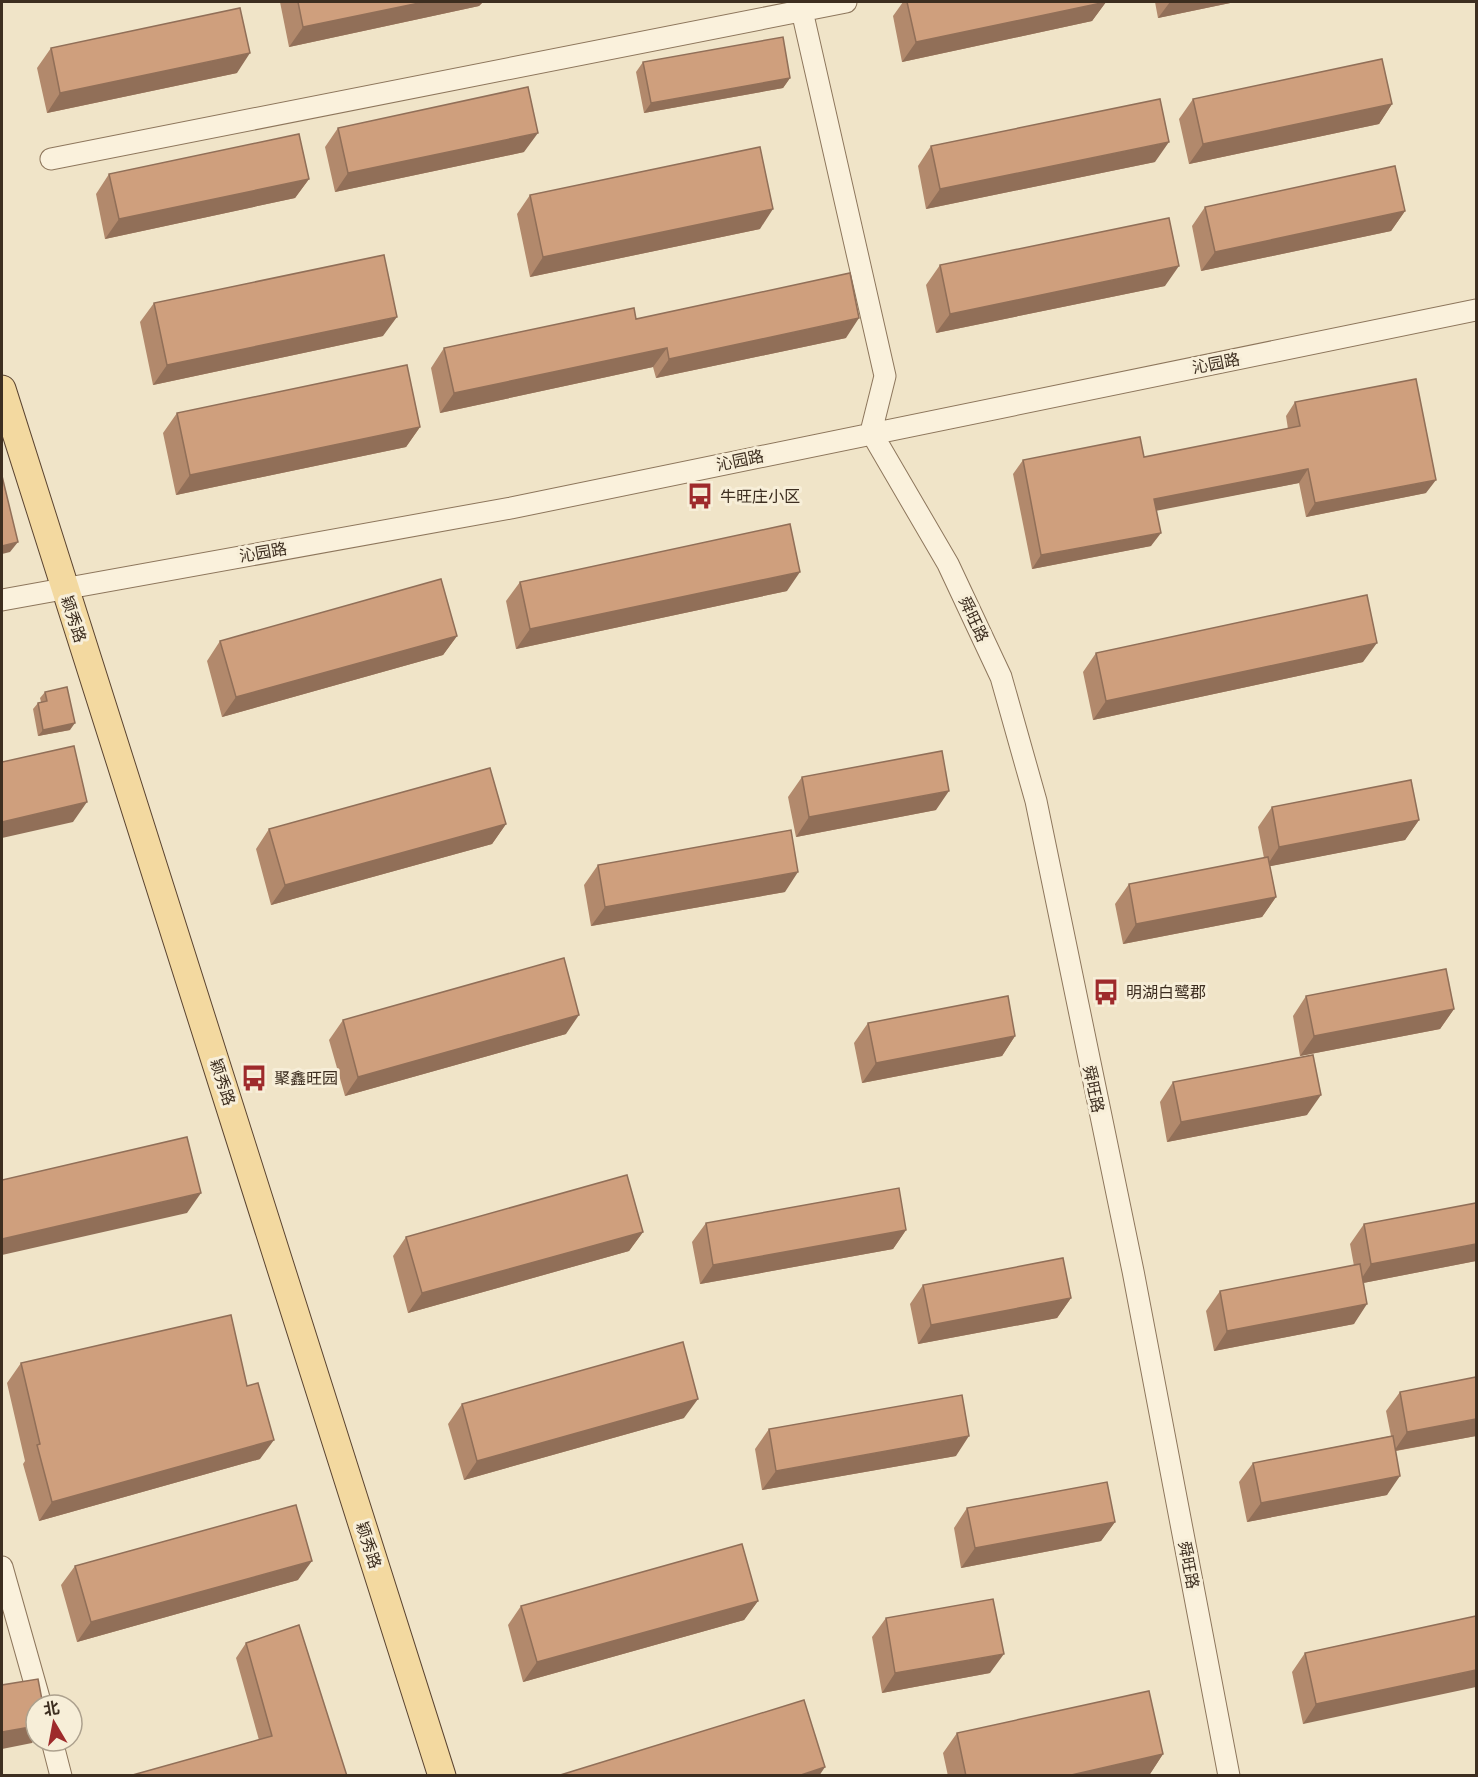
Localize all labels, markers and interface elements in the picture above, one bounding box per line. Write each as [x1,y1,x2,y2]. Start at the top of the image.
street label: 沁园路 [1191,349,1241,377]
street label: 沁园路 [714,445,766,475]
bus stop icon: 牛旺庄小区 [685,481,715,511]
place label: 牛旺庄小区 [720,486,800,506]
street label: 沁园路 [238,538,288,566]
street label: 颖秀路 [57,593,91,645]
street label: 舜旺路 [955,593,993,645]
bus stop icon: 明湖白鹭郡 [1091,977,1121,1007]
place label: 明湖白鹭郡 [1126,982,1206,1002]
street label: 颖秀路 [206,1056,240,1108]
bus stop icon: 聚鑫旺园 [239,1063,269,1093]
street label: 舜旺路 [1079,1063,1109,1115]
place label: 聚鑫旺园 [274,1068,338,1088]
street label: 颖秀路 [352,1519,386,1571]
street label: 舜旺路 [1175,1540,1203,1590]
north arrow [24,1693,84,1753]
text: 北 [42,1697,61,1719]

